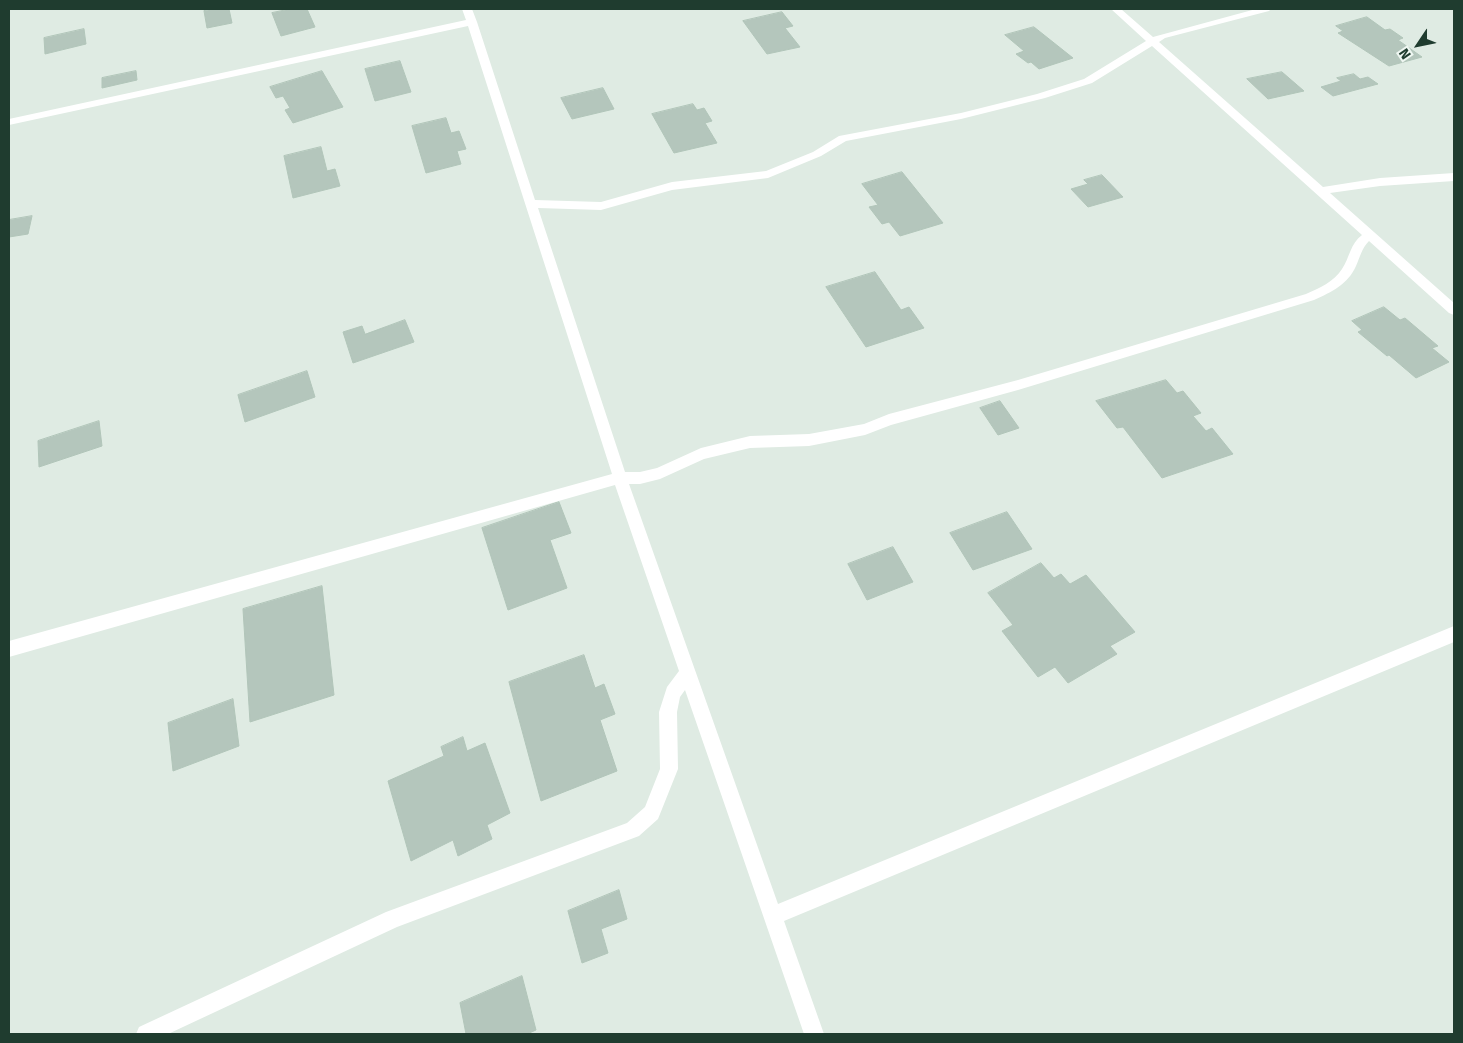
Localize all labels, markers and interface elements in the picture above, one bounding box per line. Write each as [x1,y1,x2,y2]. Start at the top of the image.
north arrow [1393,20,1443,70]
text: N [1396,45,1415,62]

